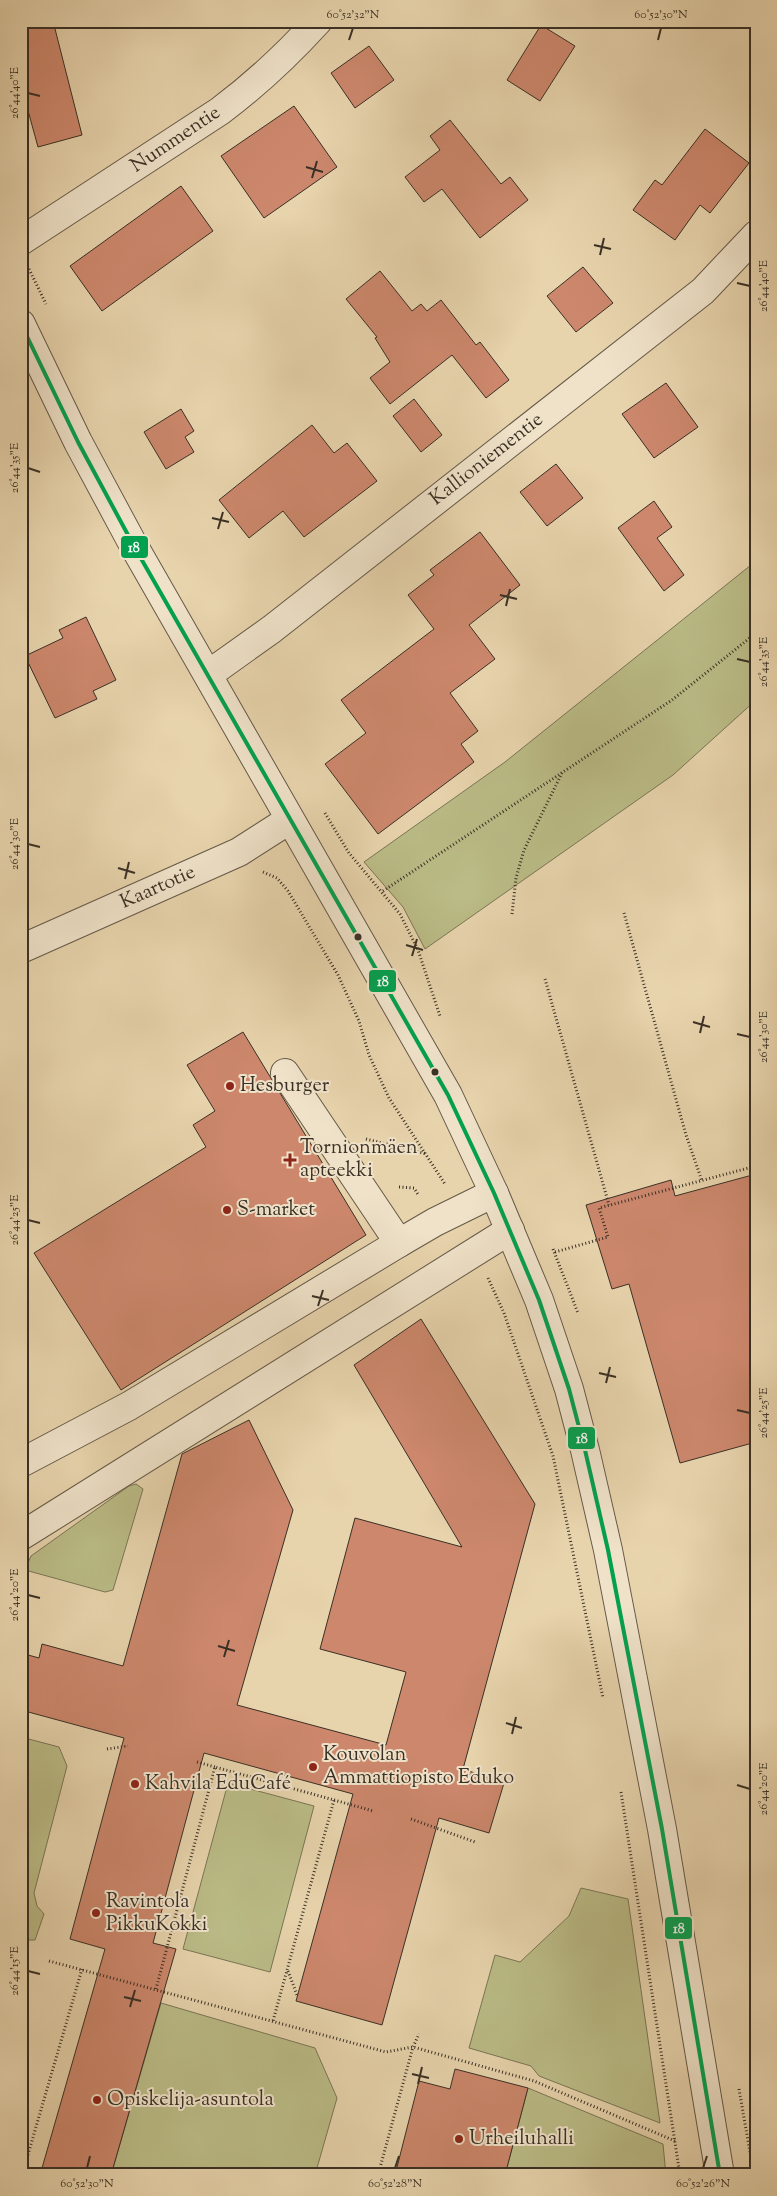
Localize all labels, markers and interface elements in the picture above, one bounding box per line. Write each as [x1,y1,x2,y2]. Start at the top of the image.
text: 60°52'32"N [327,6,380,24]
text: 60°52'30"N [634,6,688,24]
text: 26°44'40"E [6,66,24,119]
street label: Nummentie [125,99,227,181]
text: 26°44'40"E [755,259,773,312]
street label: Kallioniementie [424,406,550,514]
text: 26°44'35"E [6,442,24,493]
line badge: 18 [120,535,149,559]
text: 18 [128,539,140,559]
text: 26°44'35"E [755,636,773,687]
text: 26°44'30"E [6,817,24,870]
street label: Kaartotie [116,859,200,917]
unlabelled marker [353,932,363,942]
line badge: 18 [368,969,397,993]
text: 18 [377,973,389,993]
text: 26°44'30"E [755,1010,773,1063]
unlabelled marker [430,1067,440,1077]
place label: Hesburger [240,1072,330,1101]
marker: Hesburger [224,1080,236,1092]
place label: Tornionmäen apteekki [300,1134,418,1186]
marker: Tornionmäen apteekki [284,1154,296,1166]
text: 26°44'25"E [6,1194,24,1246]
place label: S-market [237,1196,315,1225]
marker: S-market [221,1204,233,1216]
text: 26°44'25"E [755,1387,773,1439]
line badge: 18 [567,1426,596,1450]
text: 18 [576,1430,588,1450]
text: 26°44'20"E [6,1568,24,1621]
place label: Kouvolan Ammattiopisto Eduko [323,1741,514,1793]
marker: Kouvolan Ammattiopisto Eduko [307,1761,319,1773]
text: 26°44'20"E [755,1762,773,1815]
place label: Kahvila EduCafé [145,1770,291,1799]
marker: Kahvila EduCafé [129,1778,141,1790]
place label: Ravintola PikkuKokki [106,1888,208,1940]
marker: Ravintola PikkuKokki [90,1907,102,1919]
line badge: 18 [664,1916,693,1940]
text: 18 [673,1920,685,1940]
text: 26°44'15"E [6,1945,24,1996]
place label: Opiskelija-asuntola [107,2086,274,2115]
marker: Opiskelija-asuntola [91,2094,103,2106]
place label: Urheiluhalli [469,2125,574,2154]
marker: Urheiluhalli [453,2133,465,2145]
text: 60°52'30"N [60,2175,114,2193]
text: 60°52'28"N [368,2175,422,2193]
text: 60°52'26"N [676,2175,730,2193]

